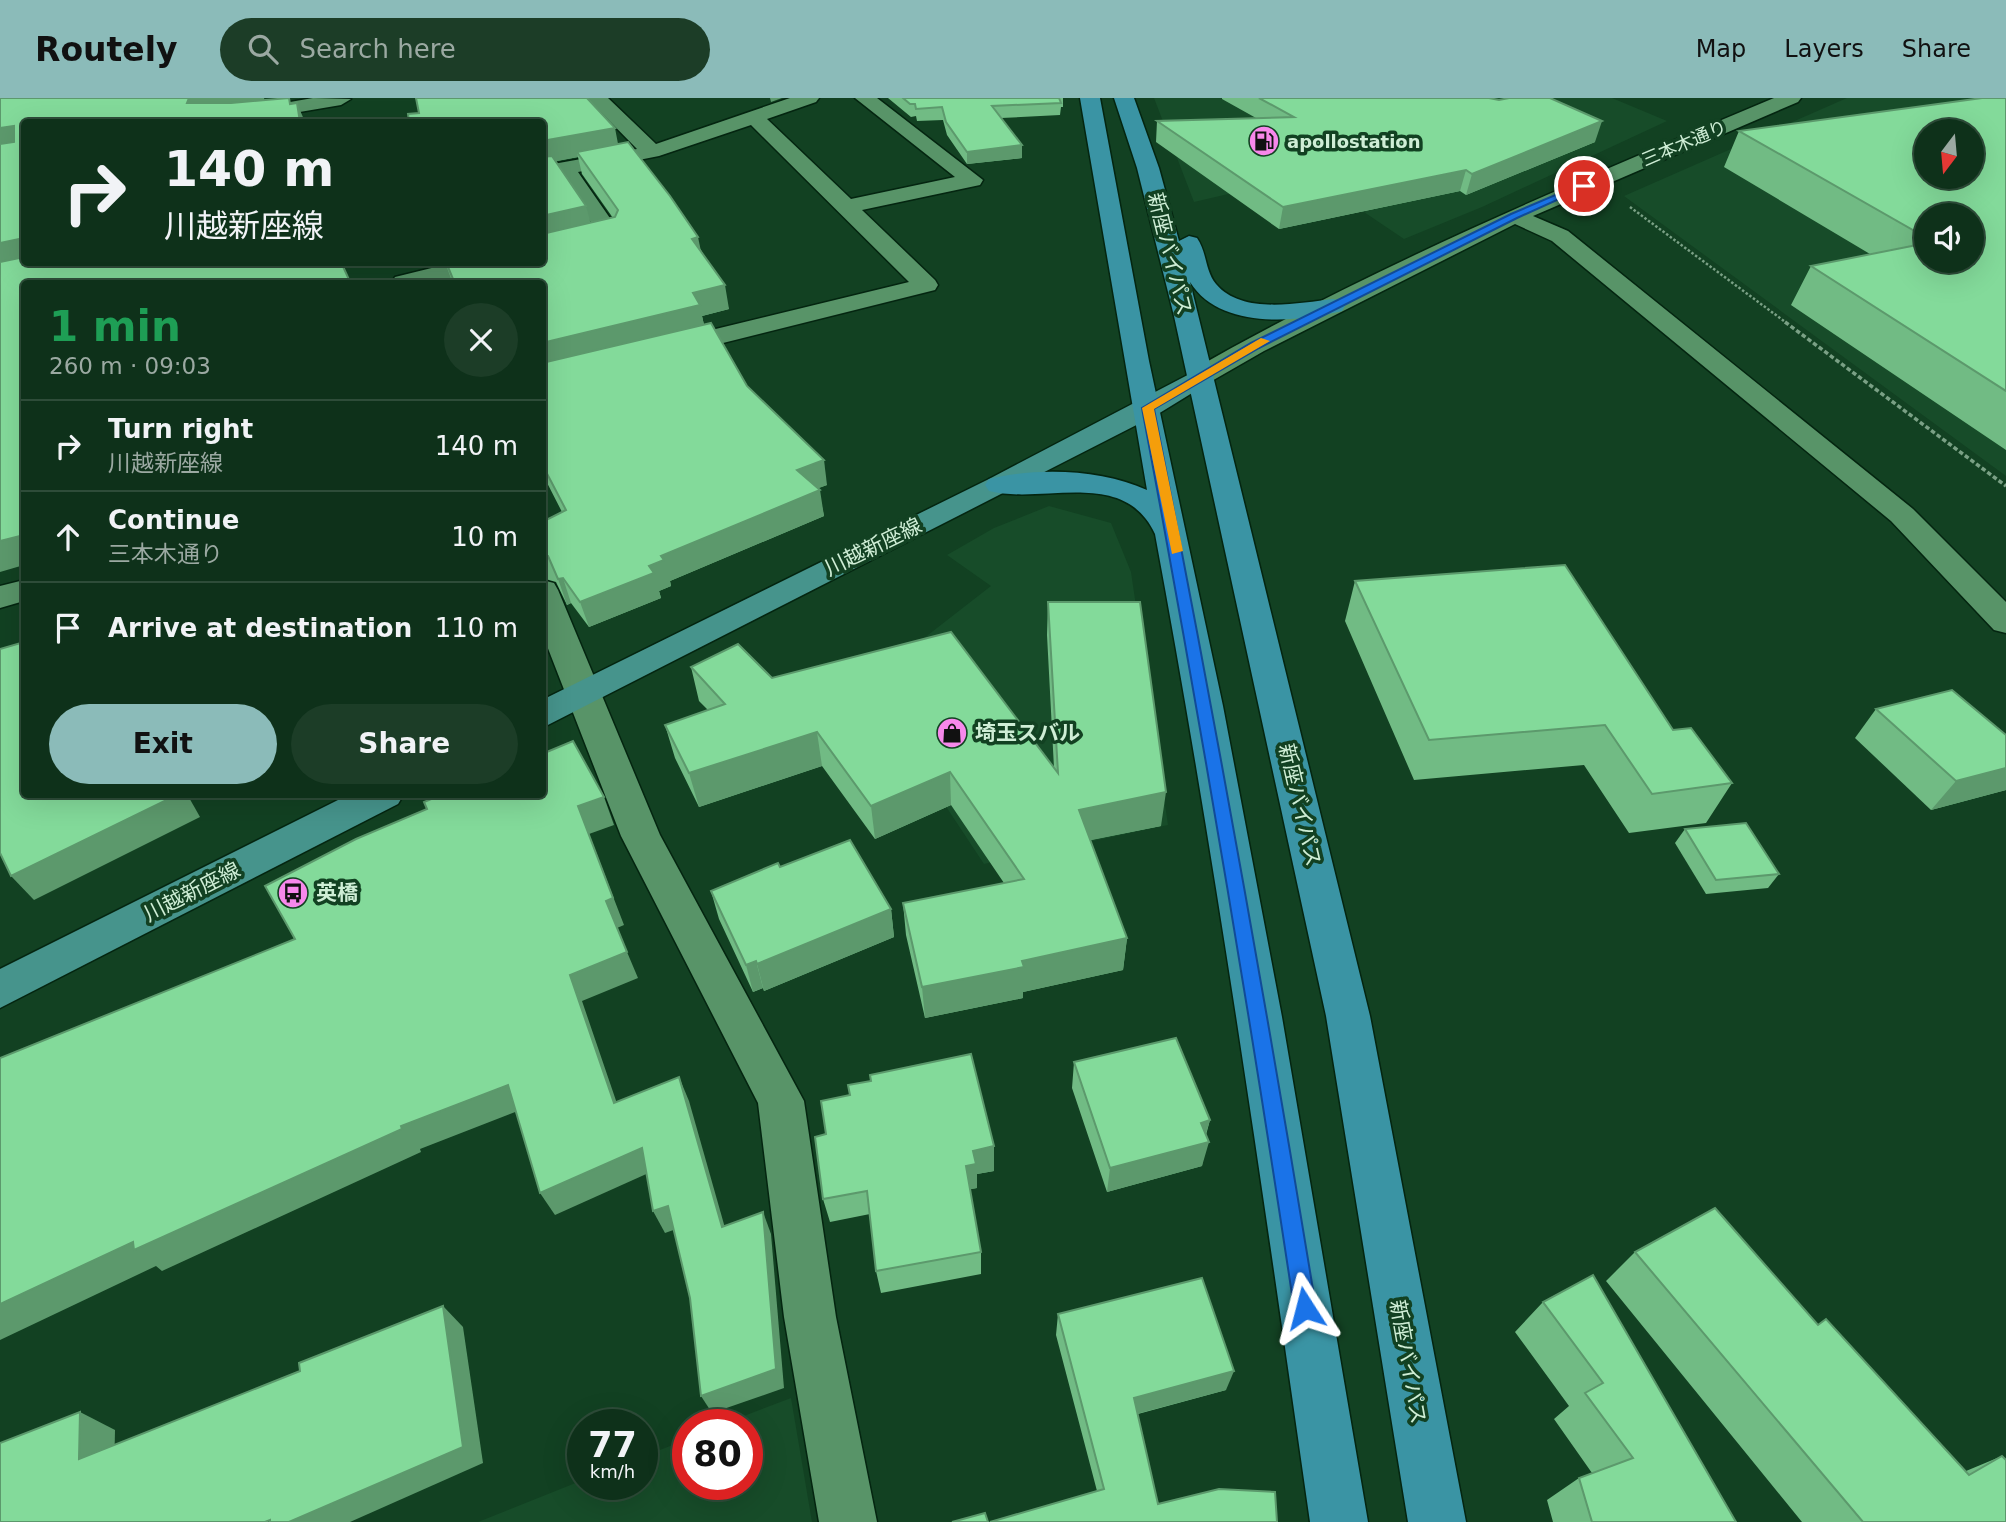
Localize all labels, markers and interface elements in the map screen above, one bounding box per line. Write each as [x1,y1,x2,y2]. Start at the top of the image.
search box [220,18,710,81]
text: Routely [35,30,178,69]
icon: search [244,30,282,68]
text: Search here [300,34,456,64]
text: Map [1696,35,1746,63]
text: Layers [1784,35,1864,63]
text: Share [1902,35,1971,63]
street label: 三本木通り [1638,116,1730,170]
north arrow [1914,119,1984,189]
map controls [1914,119,1984,273]
fuel station icon: apollostation [1247,124,1281,158]
place label: apollostation [1287,131,1421,152]
text: 140 m [164,141,334,198]
icon: right [49,147,140,238]
pin [1554,156,1614,216]
icon: arrive [1565,167,1603,205]
street label: 新座バイパス [1143,190,1197,318]
button: sound [1914,203,1984,273]
text: 川越新座線 [164,207,324,245]
text: 1 min [49,302,181,351]
button: close [444,303,518,377]
text: 260 m · 09:03 [49,353,211,379]
text: Turn right [108,414,253,444]
icon: right [49,427,87,465]
text: 140 m [435,431,518,461]
text: 川越新座線 [108,450,223,476]
text: Continue [108,505,239,535]
street label: 川越新座線 [821,513,925,581]
icon: ahead [49,518,87,556]
text: 10 m [451,522,518,552]
text: 三本木通り [108,541,223,567]
icon: arrive [49,609,87,647]
text: Arrive at destination [108,613,412,643]
text: 110 m [435,613,518,643]
button: Exit [49,704,277,784]
button: Share [291,704,518,784]
shop icon: 埼玉スバル [935,716,969,750]
place label: 埼玉スバル [975,721,1080,745]
street label: 新座バイパス [1274,741,1326,869]
street label: 川越新座線 [140,857,244,927]
bus stop icon: 英橋 [276,876,310,910]
place label: 英橋 [316,881,358,905]
position arrow [1268,1271,1342,1345]
street label: 新座バイパス [1385,1298,1431,1426]
speed limit sign: 80 [672,1409,763,1500]
text: 77 [588,1425,637,1465]
text: km/h [590,1461,635,1482]

